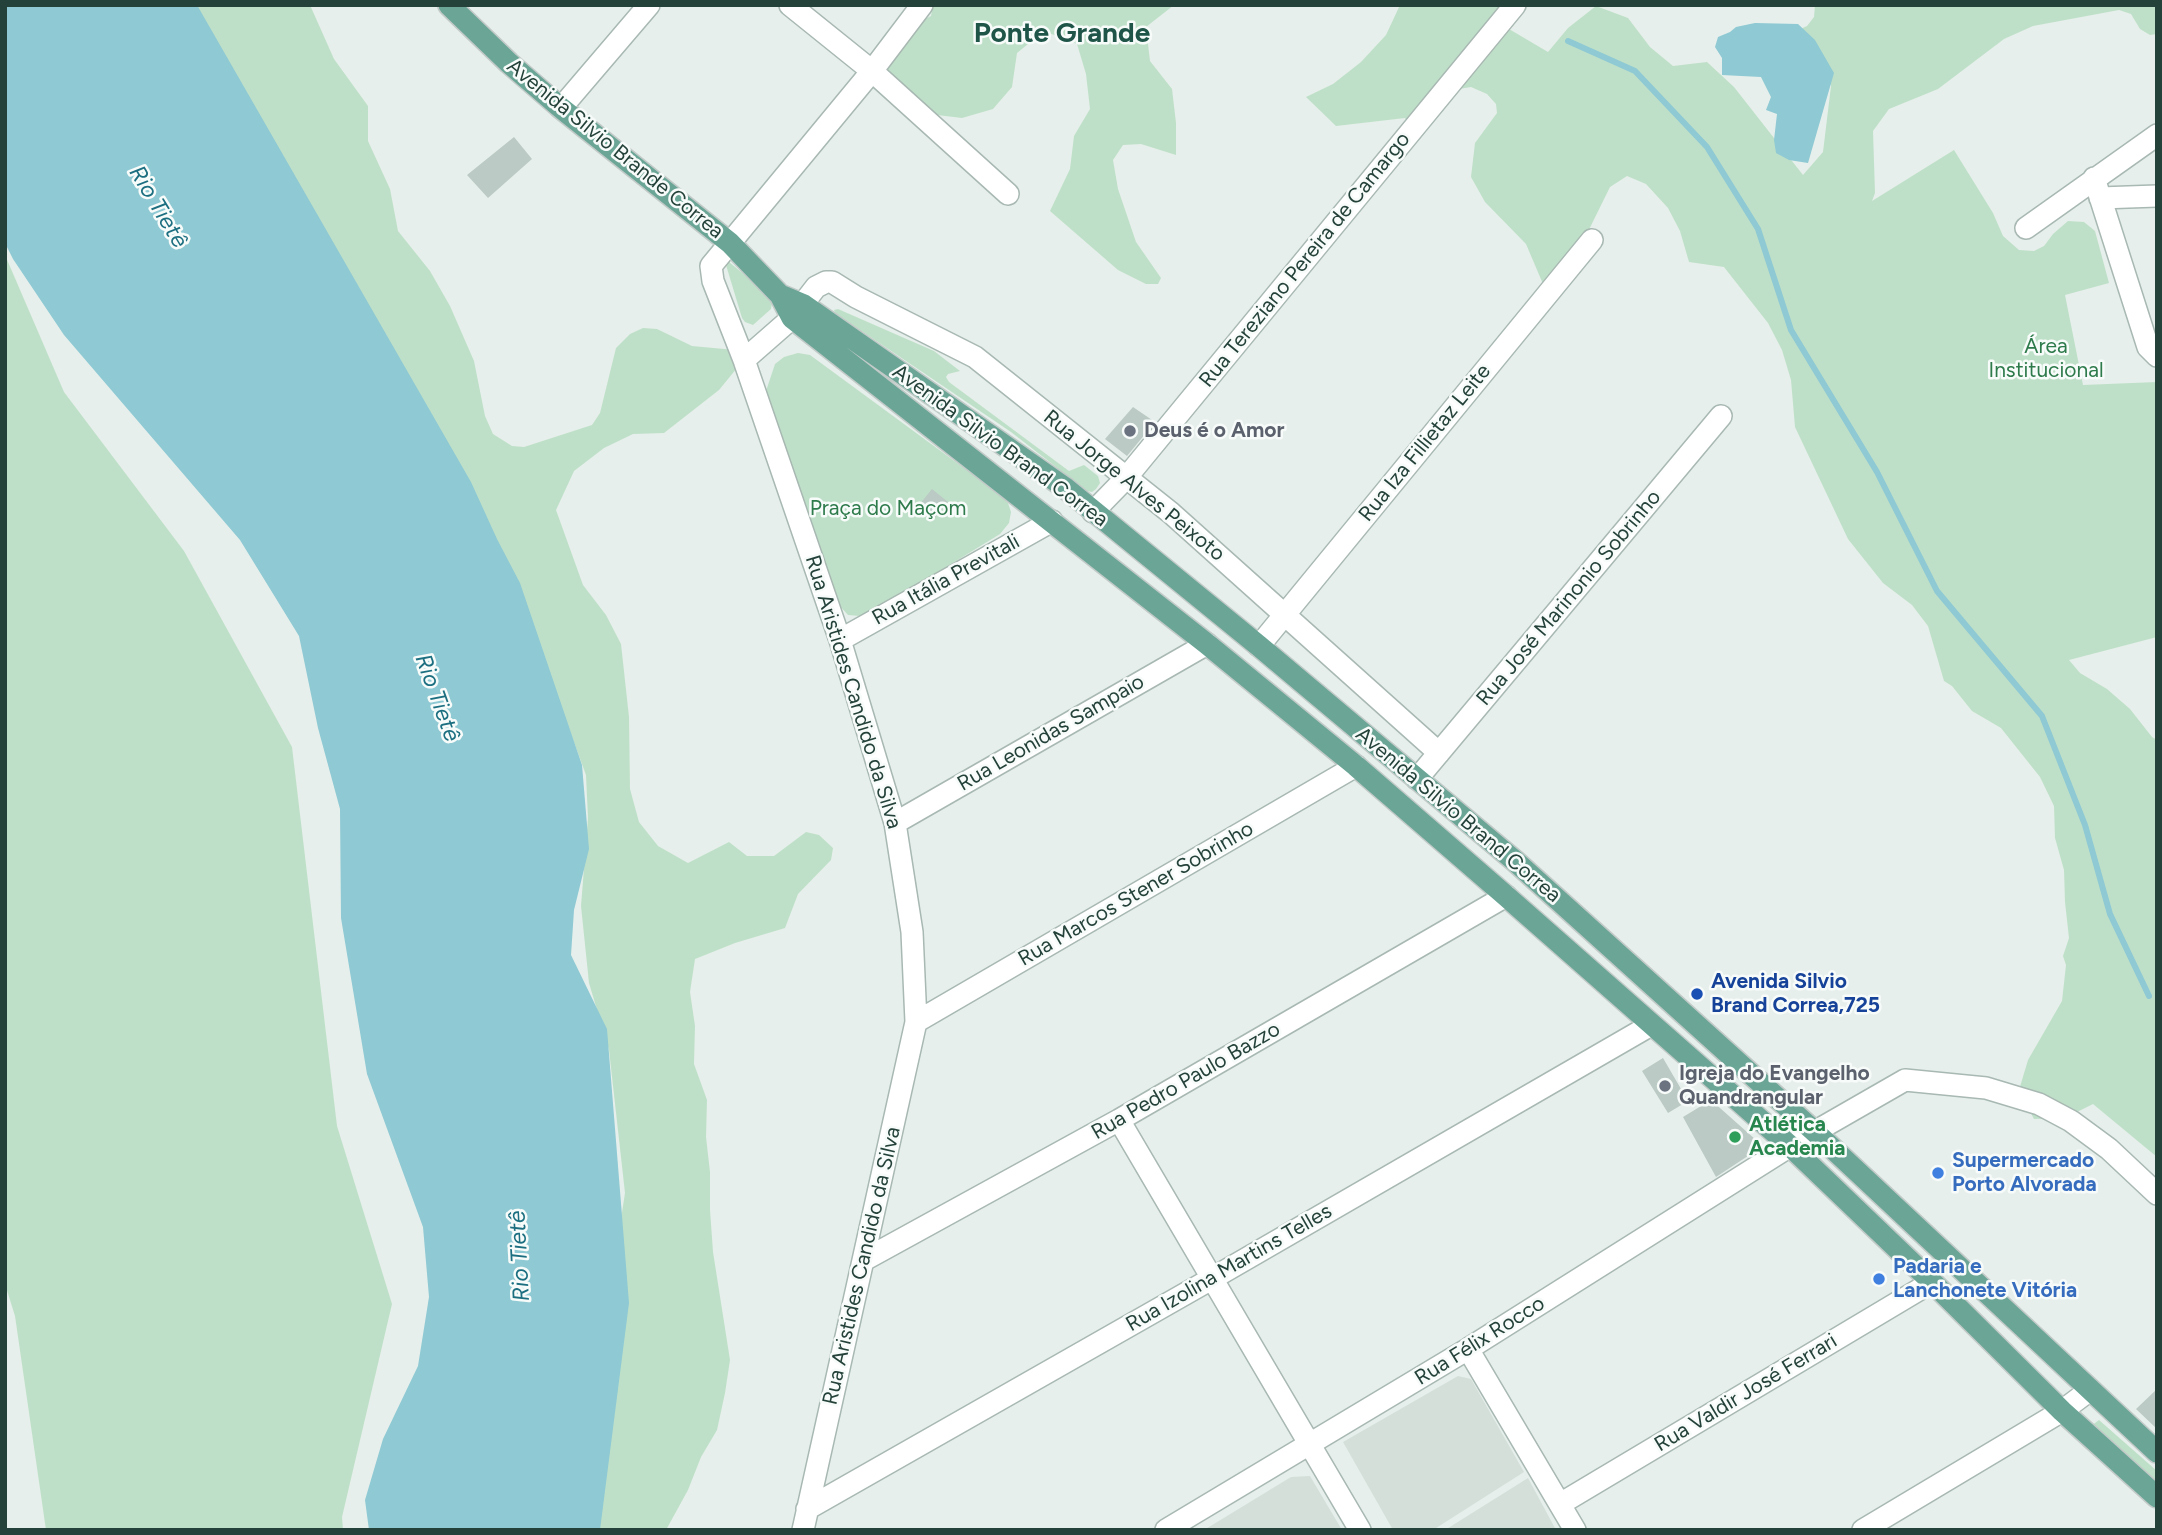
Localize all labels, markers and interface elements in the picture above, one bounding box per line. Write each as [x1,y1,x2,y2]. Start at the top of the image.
district label: Ponte Grande [974,17,1150,51]
street label: Avenida Silvio Brande Correa [502,54,728,244]
street label: Rua Tereziano Pereira de Camargo [1194,127,1416,393]
water label: Rio Tietê [123,161,193,253]
park label: Área Institucional [1988,334,2104,384]
street label: Avenida Silvio Brand Correa [887,359,1113,533]
street label: Rua Iza Fillietaz Leite [1354,359,1496,527]
street label: Rua Jorge Alves Peixoto [1038,405,1230,567]
place label: Deus é o Amor [1144,418,1284,444]
marker: Deus é o Amor [1122,423,1138,439]
street label: Rua José Marinonio Sobrinho [1471,485,1667,711]
park label: Praça do Maçom [810,496,966,522]
street label: Rua Itália Previtali [868,529,1024,631]
street label: Rua Aristides Candido da Silva [799,552,907,832]
water label: Rio Tietê [408,651,466,745]
street label: Rua Leonidas Sampaio [953,669,1149,797]
street label: Avenida Silvio Brand Correa [1350,722,1566,908]
street label: Rua Marcos Stener Sobrinho [1014,816,1258,972]
place label: Avenida Silvio Brand Correa,725 [1711,969,1880,1019]
marker: Avenida Silvio Brand Correa,725 [1689,986,1705,1002]
street label: Rua Pedro Paulo Bazzo [1087,1017,1285,1145]
place label: Igreja do Evangelho Quandrangular [1679,1061,1870,1111]
marker: Igreja do Evangelho Quandrangular [1657,1078,1673,1094]
place label: Atlética Academia [1749,1112,1846,1162]
street label: Rua Aristides Candido da Silva [818,1124,906,1408]
marker: Atlética Academia [1727,1129,1743,1145]
place label: Supermercado Porto Alvorada [1952,1148,2097,1198]
marker: Supermercado Porto Alvorada [1930,1165,1946,1181]
street label: Rua Izolina Martins Telles [1122,1199,1336,1337]
water label: Rio Tietê [504,1210,536,1302]
place label: Padaria e Lanchonete Vitória [1893,1254,2077,1304]
marker: Padaria e Lanchonete Vitória [1871,1271,1887,1287]
street label: Rua Félix Rocco [1410,1291,1550,1391]
street label: Rua Valdir José Ferrari [1650,1329,1842,1457]

